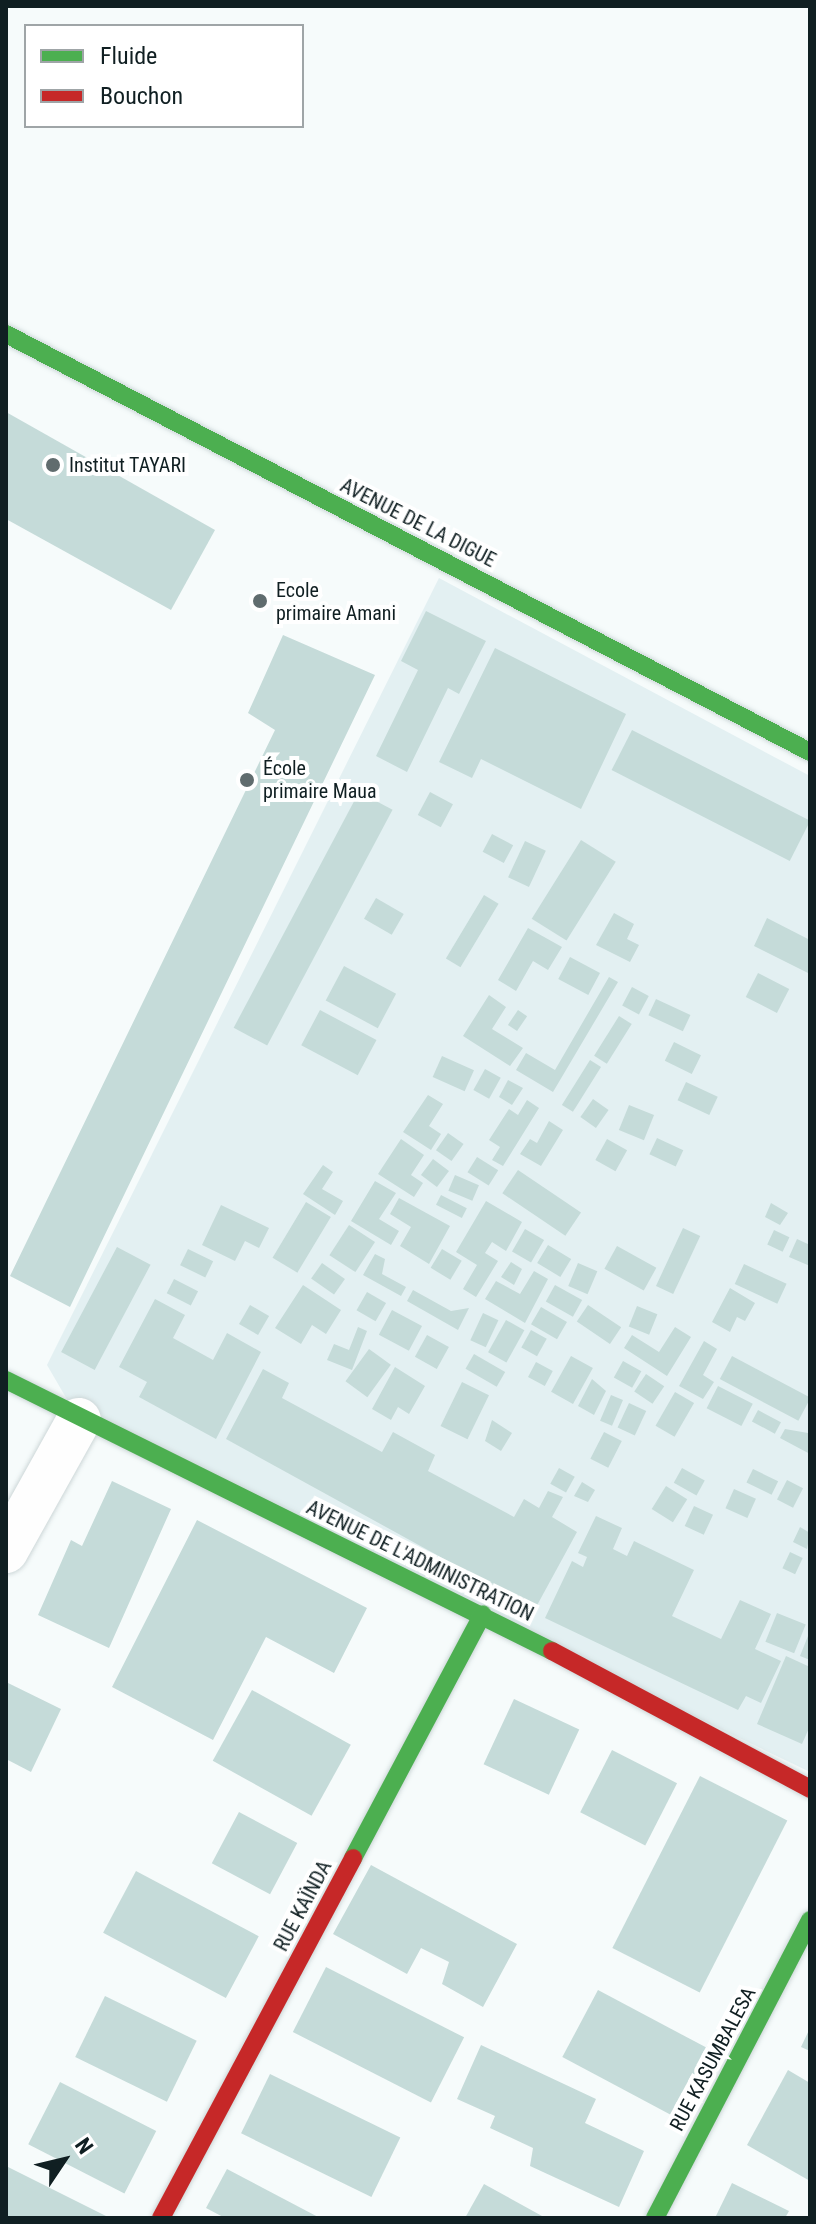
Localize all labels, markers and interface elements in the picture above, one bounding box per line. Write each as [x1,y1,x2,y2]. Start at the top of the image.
legend [24,24,304,128]
text: Fluide [100,42,157,70]
text: Bouchon [100,82,183,110]
place label: Institut TAYARI [69,453,186,477]
marker: Institut TAYARI [44,456,62,474]
street label: AVENUE DE LA DIGUE [336,473,500,573]
place label: Ecole primaire Amani [276,578,396,625]
marker: Ecole primaire Amani [251,592,269,610]
place label: École primaire Maua [263,756,377,803]
marker: École primaire Maua [238,771,256,789]
street label: AVENUE DE L'ADMINISTRATION [303,1495,537,1627]
street label: RUE KAÏNDA [269,1857,337,1955]
street label: RUE KASUMBALESA [665,1983,761,2135]
north arrow [24,2120,104,2200]
text: N [70,2133,98,2159]

